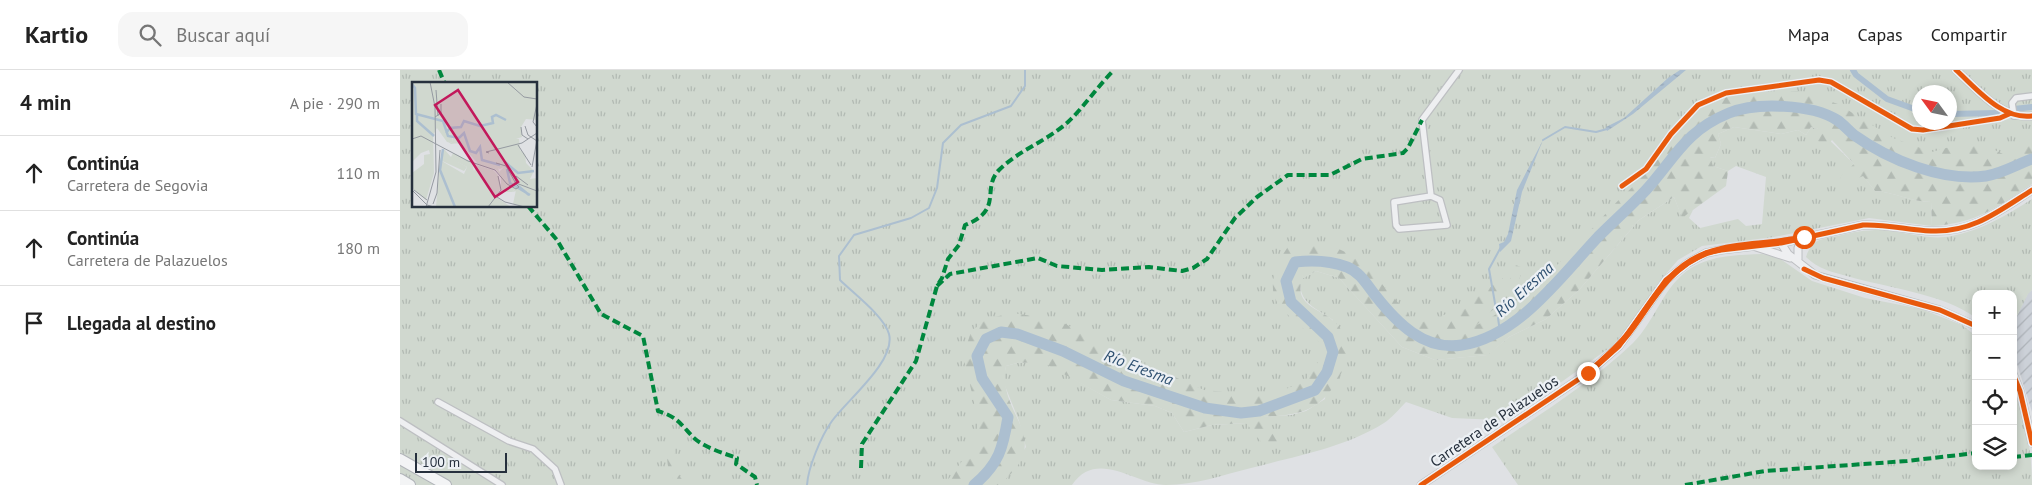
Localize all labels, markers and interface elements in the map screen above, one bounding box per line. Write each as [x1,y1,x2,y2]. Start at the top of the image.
search box [118,12,468,57]
text: Kartio [25,19,88,50]
icon: search [136,21,164,49]
text: Buscar aquí [176,23,270,47]
text: Mapa [1788,23,1830,46]
text: Capas [1858,23,1903,46]
text: Compartir [1931,23,2007,46]
inset map [412,82,538,208]
north arrow [1912,85,1957,130]
text: 4 min [20,89,71,116]
text: A pie · 290 m [290,93,380,113]
text: Continúa [67,151,139,175]
icon: ahead [20,159,48,187]
text: 110 m [337,163,380,183]
text: Carretera de Segovia [67,175,208,195]
text: Continúa [67,226,139,250]
route start [1793,226,1816,249]
icon: ahead [20,234,48,262]
text: 180 m [337,238,380,258]
text: Carretera de Palazuelos [67,250,228,270]
water label: Río Eresma [1490,257,1558,321]
map controls [1972,290,2017,470]
button: + [1972,290,2017,335]
icon: arrive [20,309,48,337]
text: Llegada al destino [67,311,216,335]
button: − [1972,335,2017,380]
water label: Río Eresma [1102,345,1177,389]
route end [1577,362,1600,385]
street label: Carretera de Palazuelos [1426,371,1562,471]
button: locate [1972,380,2017,425]
button: layers [1972,425,2017,470]
scale bar [415,450,508,473]
text: 100 m [422,453,460,471]

